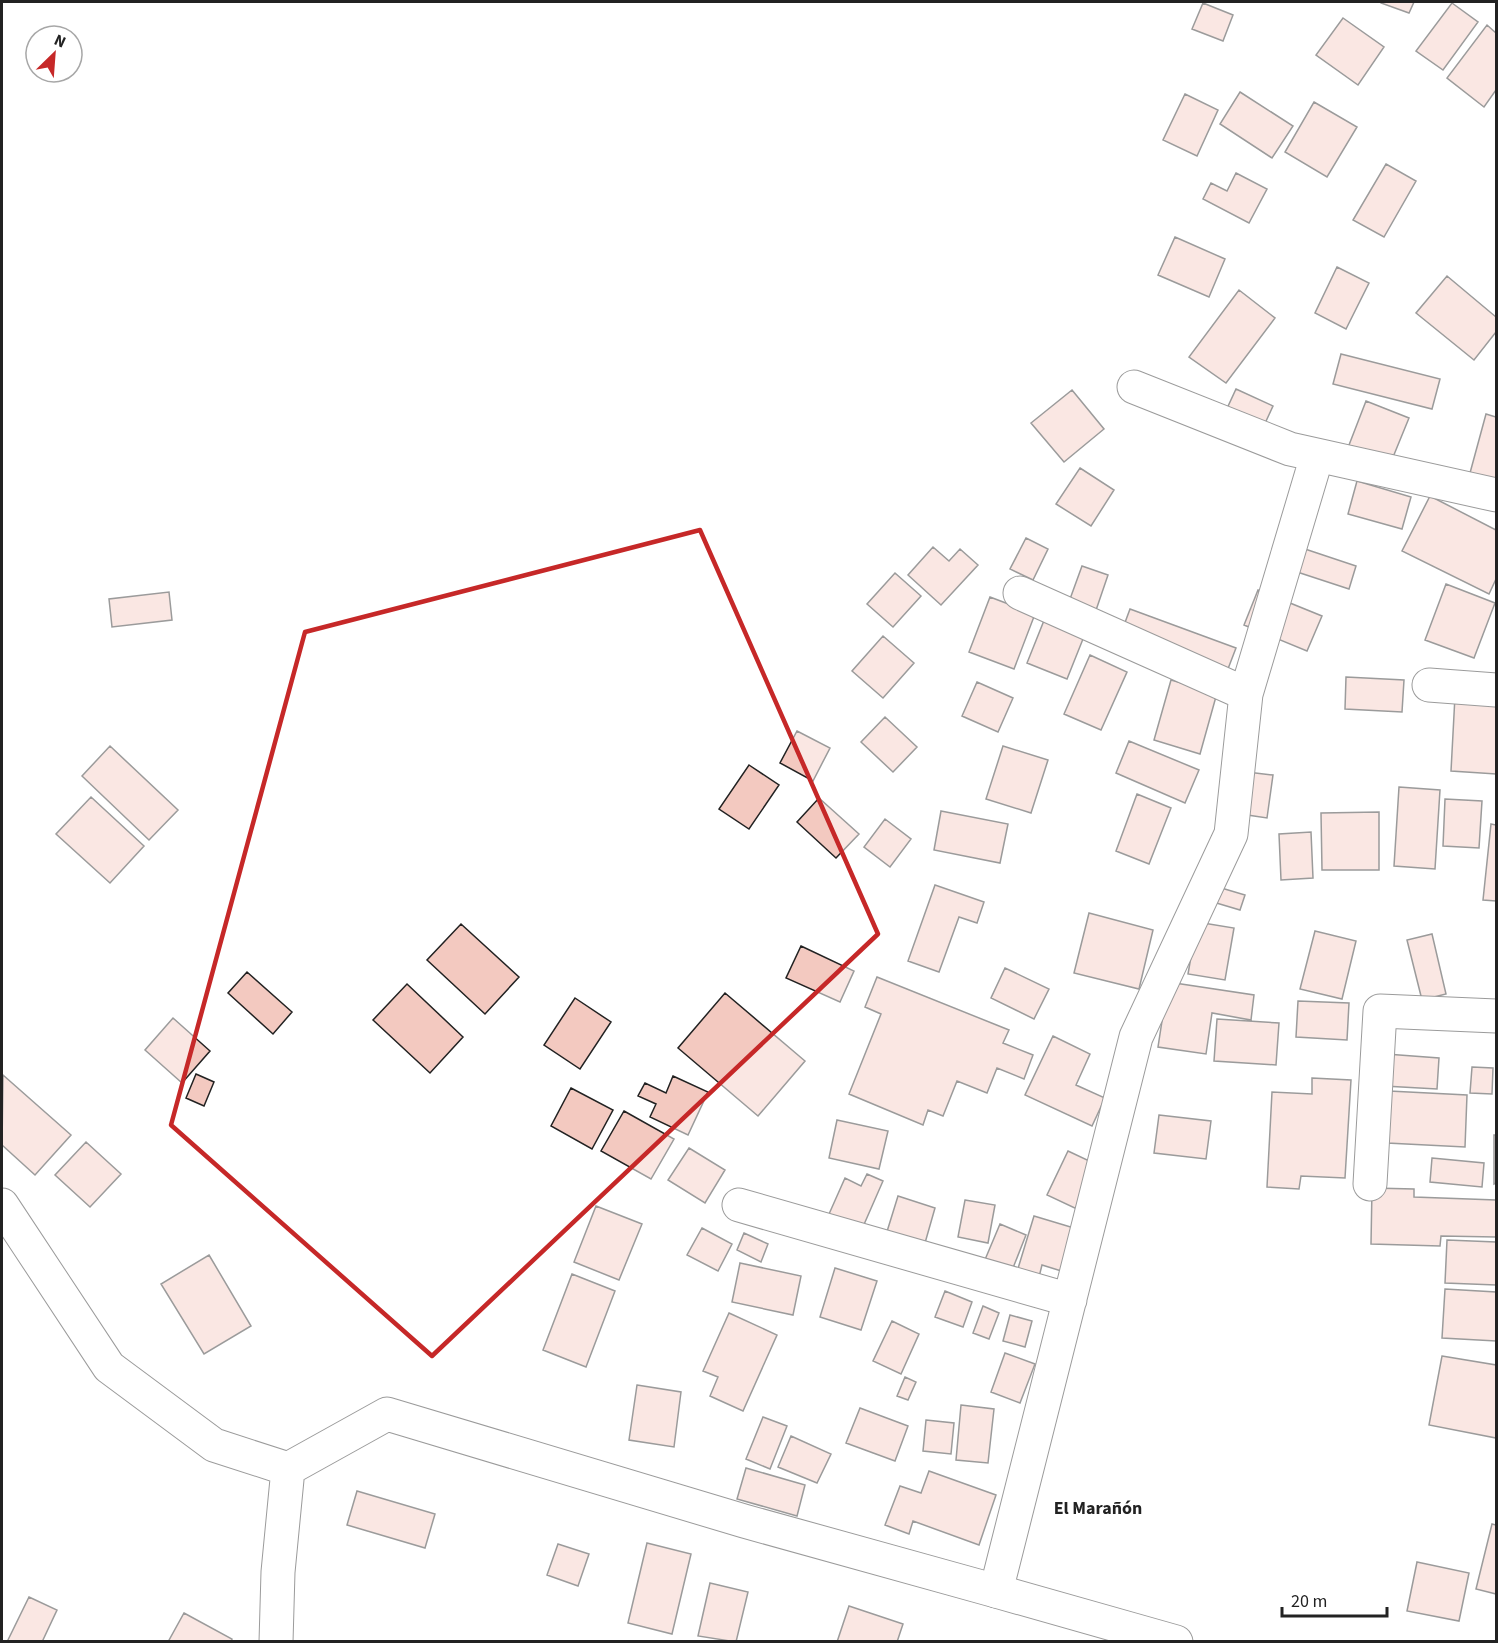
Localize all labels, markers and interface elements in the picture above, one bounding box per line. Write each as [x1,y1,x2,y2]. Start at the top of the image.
north arrow [24,24,84,84]
text: N [50,29,69,54]
district label: El Marañón [1054,1496,1142,1521]
scale bar [1282,1580,1387,1618]
text: 20 m [1291,1589,1327,1614]

